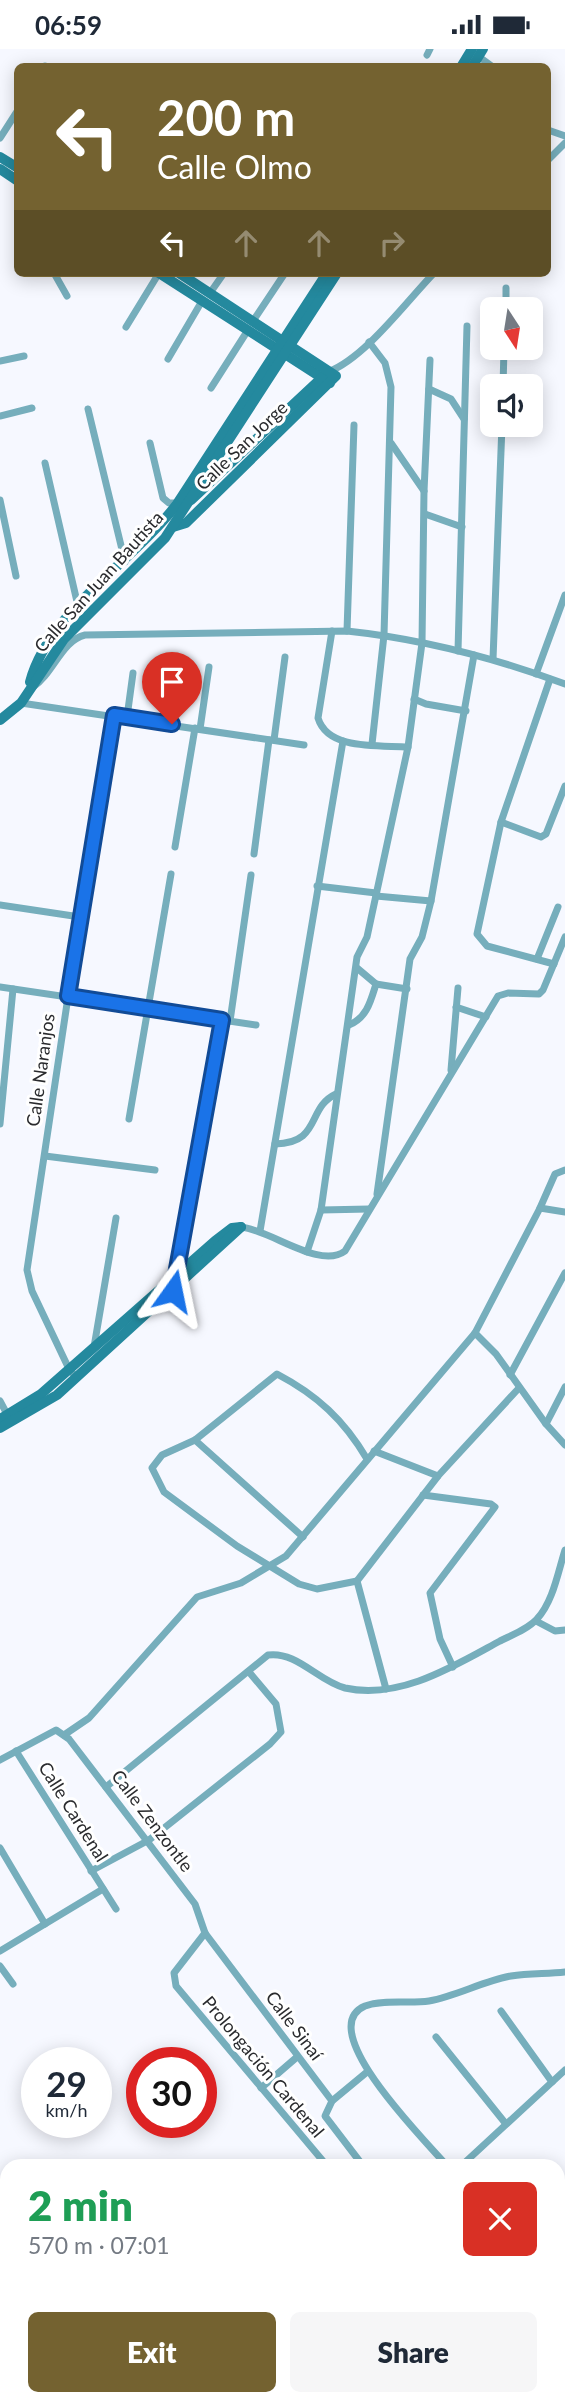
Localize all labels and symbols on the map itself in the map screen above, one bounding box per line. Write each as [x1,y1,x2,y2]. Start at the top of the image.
north arrow [480,297,542,361]
street label: Calle San Jorge [191,396,292,494]
street label: Calle San Juan Bautista [29,506,167,656]
pin [142,652,202,724]
street label: Calle Naranjos [21,1012,59,1128]
position arrow [136,1254,210,1328]
street label: Calle Cardenal [34,1757,113,1865]
street label: Calle Zenzontle [107,1765,198,1876]
street label: Calle Sinaí [262,1986,328,2065]
street label: Prolongación Cardenal [198,1991,329,2141]
speed limit sign: 30 [126,2047,217,2138]

